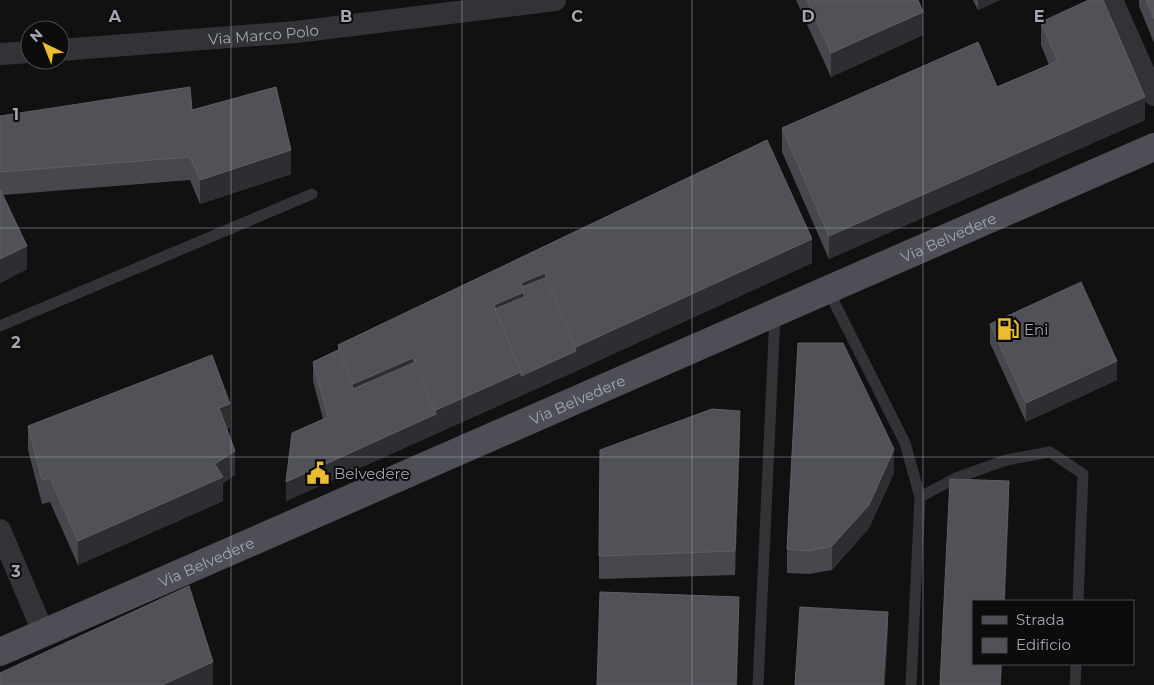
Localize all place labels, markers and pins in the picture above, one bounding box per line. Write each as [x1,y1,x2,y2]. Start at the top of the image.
fuel station icon: Eni [995,316,1021,342]
place label: Eni [1024,320,1048,339]
public building icon: Belvedere [305,460,331,486]
place label: Belvedere [334,464,410,483]

